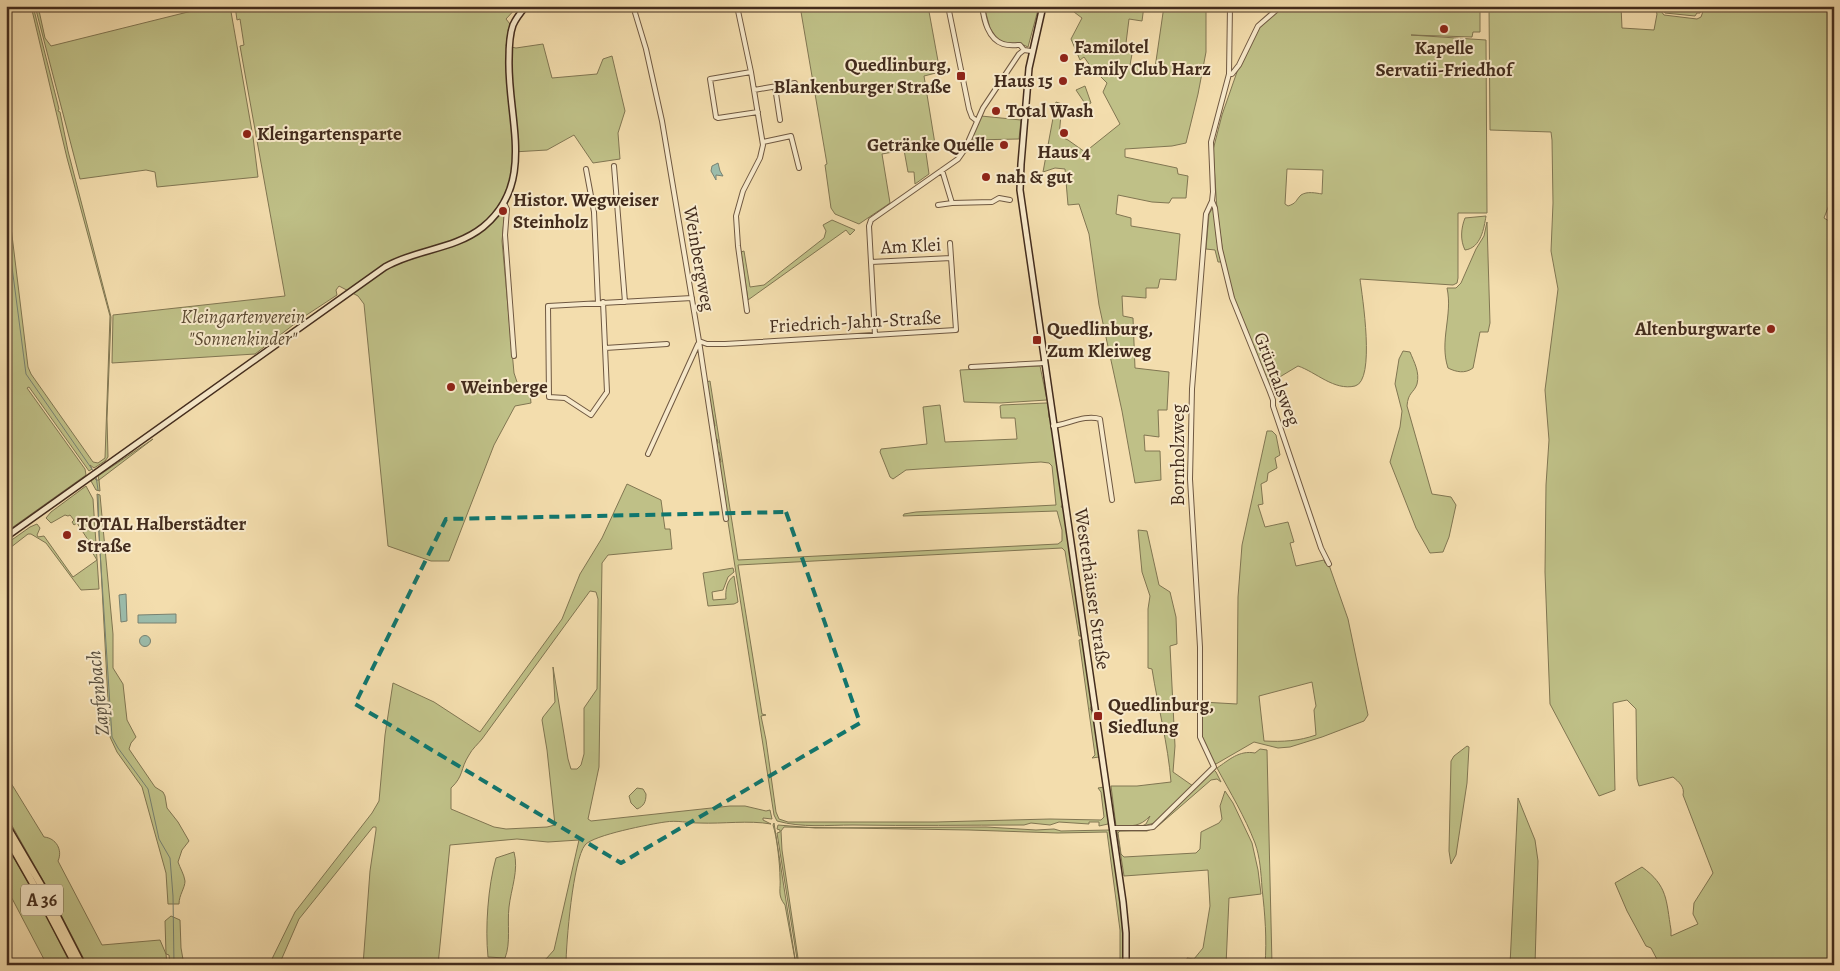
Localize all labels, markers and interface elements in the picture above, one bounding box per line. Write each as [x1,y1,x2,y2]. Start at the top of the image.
marker: Kapelle Servatii-Friedhof [1438,23,1450,35]
place label: Familotel Family Club Harz [1074,34,1211,82]
place label: Kapelle Servatii-Friedhof [1376,35,1515,83]
place label: Quedlinburg, Blankenburger Straße [774,52,951,100]
marker: Familotel Family Club Harz [1058,52,1070,64]
place label: Haus 15 [994,68,1053,94]
marker: Quedlinburg, Blankenburger Straße [955,70,967,82]
marker: Haus 15 [1057,75,1069,87]
place label: Total Wash [1006,98,1094,124]
marker: Total Wash [990,105,1002,117]
place label: Kleingartensparte [257,121,402,147]
marker: Haus 4 [1058,127,1070,139]
marker: Kleingartensparte [241,128,253,140]
place label: Getränke Quelle [867,132,994,158]
marker: Getränke Quelle [998,139,1010,151]
place label: Haus 4 [1037,139,1091,165]
place label: nah & gut [996,164,1073,190]
marker: nah & gut [980,171,992,183]
place label: Histor. Wegweiser Steinholz [513,187,659,235]
street label: Weinbergweg [677,203,721,314]
marker: Histor. Wegweiser Steinholz [497,205,509,217]
street label: Am Klei [879,231,942,261]
park label: Kleingartenverein "Sonnenkinder" [181,304,305,352]
street label: Friedrich-Jahn-Straße [768,305,942,339]
place label: Quedlinburg, Zum Kleiweg [1047,316,1153,364]
place label: Altenburgwarte [1634,316,1761,342]
marker: Altenburgwarte [1765,323,1777,335]
street label: Grüntalsweg [1247,328,1307,430]
marker: Quedlinburg, Zum Kleiweg [1031,334,1043,346]
place label: Weinberge [460,374,548,400]
marker: Weinberge [445,381,457,393]
street label: Bornholzweg [1165,403,1191,506]
street label: Westerhäuser Straße [1068,506,1116,672]
place label: TOTAL Halberstädter Straße [77,511,247,559]
marker: TOTAL Halberstädter Straße [61,529,73,541]
water label: Zapfenbach [80,649,116,737]
place label: Quedlinburg, Siedlung [1108,692,1214,740]
marker: Quedlinburg, Siedlung [1092,710,1104,722]
road number: A 36 [21,884,63,916]

